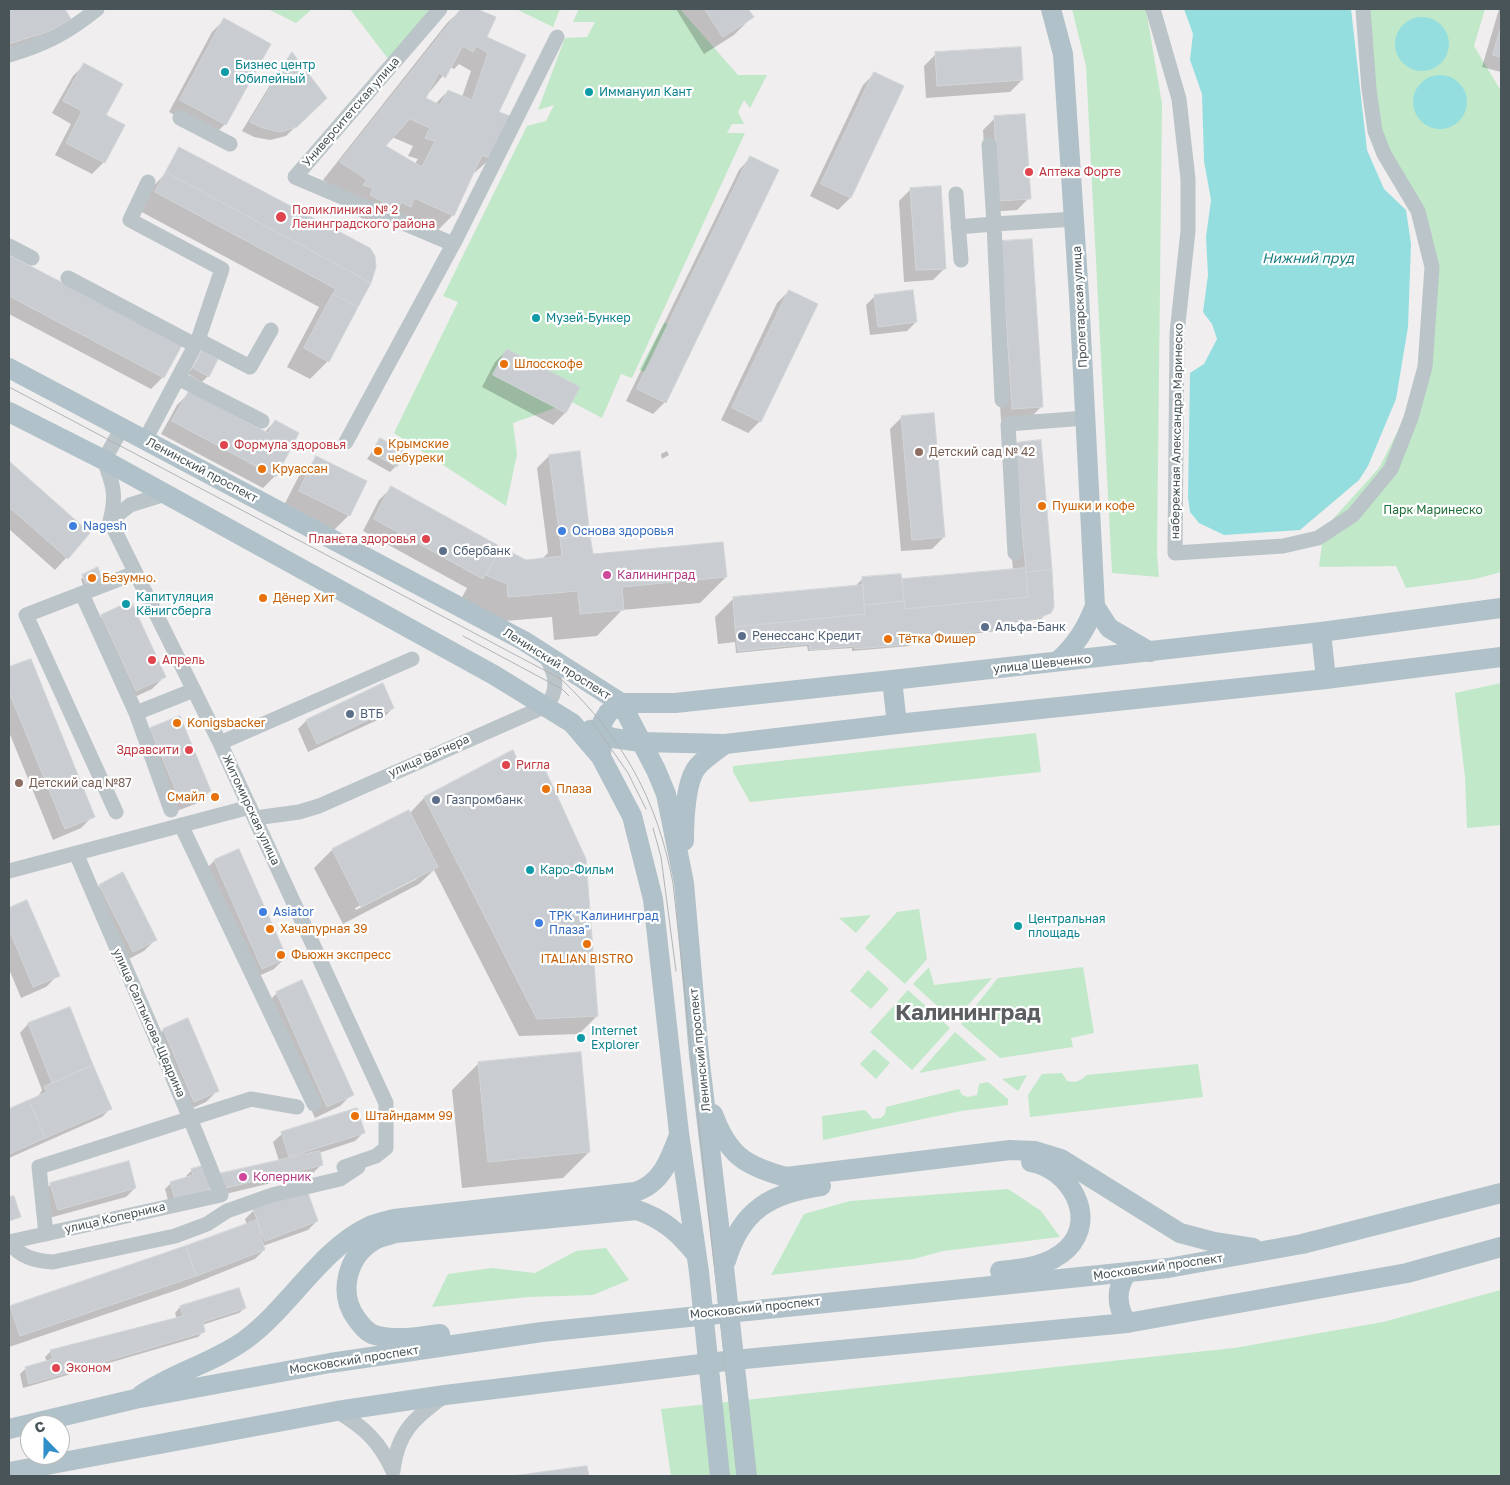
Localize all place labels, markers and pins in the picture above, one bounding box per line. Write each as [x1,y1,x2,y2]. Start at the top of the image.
place label: Бизнес центр Юбилейный [235,58,315,86]
marker: Бизнес центр Юбилейный [219,66,231,78]
place label: Иммануил Кант [599,85,692,99]
marker: Иммануил Кант [583,86,595,98]
place label: Аптека Форте [1039,165,1121,179]
marker: Аптека Форте [1023,166,1035,178]
place label: Поликлиника № 2 Ленинградского района [292,203,435,231]
marker: Поликлиника № 2 Ленинградского района [274,210,288,224]
place label: Музей-Бункер [546,311,631,325]
marker: Музей-Бункер [530,312,542,324]
place label: Шлосскофе [514,357,583,371]
marker: Шлосскофе [498,358,510,370]
place label: Крымские чебуреки [388,437,449,465]
place label: Формула здоровья [234,438,346,452]
marker: Формула здоровья [218,439,230,451]
marker: Крымские чебуреки [372,445,384,457]
place label: Детский сад № 42 [929,445,1035,459]
marker: Детский сад № 42 [913,446,925,458]
place label: Круассан [272,462,328,476]
marker: Круассан [256,463,268,475]
place label: Пушки и кофе [1052,499,1135,513]
marker: Пушки и кофе [1036,500,1048,512]
place label: Nagesh [83,519,127,533]
marker: Nagesh [67,520,79,532]
place label: Основа здоровья [572,524,674,538]
marker: Основа здоровья [556,525,568,537]
place label: Планета здоровья [308,532,416,546]
marker: Планета здоровья [420,533,432,545]
place label: Сбербанк [453,544,511,558]
marker: Сбербанк [437,545,449,557]
place label: Калининград [617,568,695,582]
marker: Калининград [601,569,613,581]
place label: Безумно. [102,571,156,585]
marker: Безумно. [86,572,98,584]
place label: Капитуляция Кёнигсберга [136,590,214,618]
place label: Дёнер Хит [273,591,334,605]
marker: Дёнер Хит [257,592,269,604]
marker: Капитуляция Кёнигсберга [120,598,132,610]
place label: Альфа-Банк [995,620,1066,634]
marker: Альфа-Банк [979,621,991,633]
place label: Ренессанс Кредит [752,629,861,643]
marker: Ренессанс Кредит [736,630,748,642]
place label: Тётка Фишер [898,632,976,646]
marker: Тётка Фишер [882,633,894,645]
place label: Апрель [162,653,205,667]
marker: Апрель [146,654,158,666]
place label: ВТБ [360,707,383,721]
marker: ВТБ [344,708,356,720]
place label: Konigsbacker [187,716,265,730]
marker: Konigsbacker [171,717,183,729]
place label: Здравсити [116,743,179,757]
marker: Здравсити [183,744,195,756]
place label: Ригла [516,758,550,772]
marker: Ригла [500,759,512,771]
place label: Детский сад №87 [29,776,132,790]
marker: Детский сад №87 [13,777,25,789]
place label: Плаза [556,782,592,796]
marker: Плаза [540,783,552,795]
place label: Смайл [167,790,205,804]
marker: Смайл [209,791,221,803]
place label: Газпромбанк [446,793,523,807]
marker: Газпромбанк [430,794,442,806]
place label: Каро-Фильм [540,863,614,877]
marker: Каро-Фильм [524,864,536,876]
place label: Asiator [273,905,314,919]
marker: Asiator [257,906,269,918]
place label: ТРК "Калининград Плаза" [549,909,659,937]
place label: Центральная площадь [1028,912,1106,940]
marker: ТРК "Калининград Плаза" [533,917,545,929]
marker: Центральная площадь [1012,920,1024,932]
place label: Хачапурная 39 [280,922,368,936]
marker: Хачапурная 39 [264,923,276,935]
marker: ITALIAN BISTRO [581,938,593,950]
place label: Фьюжн экспресс [291,948,391,962]
marker: Фьюжн экспресс [275,949,287,961]
place label: ITALIAN BISTRO [541,952,633,966]
place label: Internet Explorer [591,1024,639,1052]
marker: Internet Explorer [575,1032,587,1044]
place label: Штайндамм 99 [365,1109,453,1123]
marker: Штайндамм 99 [349,1110,361,1122]
place label: Коперник [253,1170,311,1184]
marker: Коперник [237,1171,249,1183]
place label: Эконом [66,1361,111,1375]
marker: Эконом [50,1362,62,1374]

